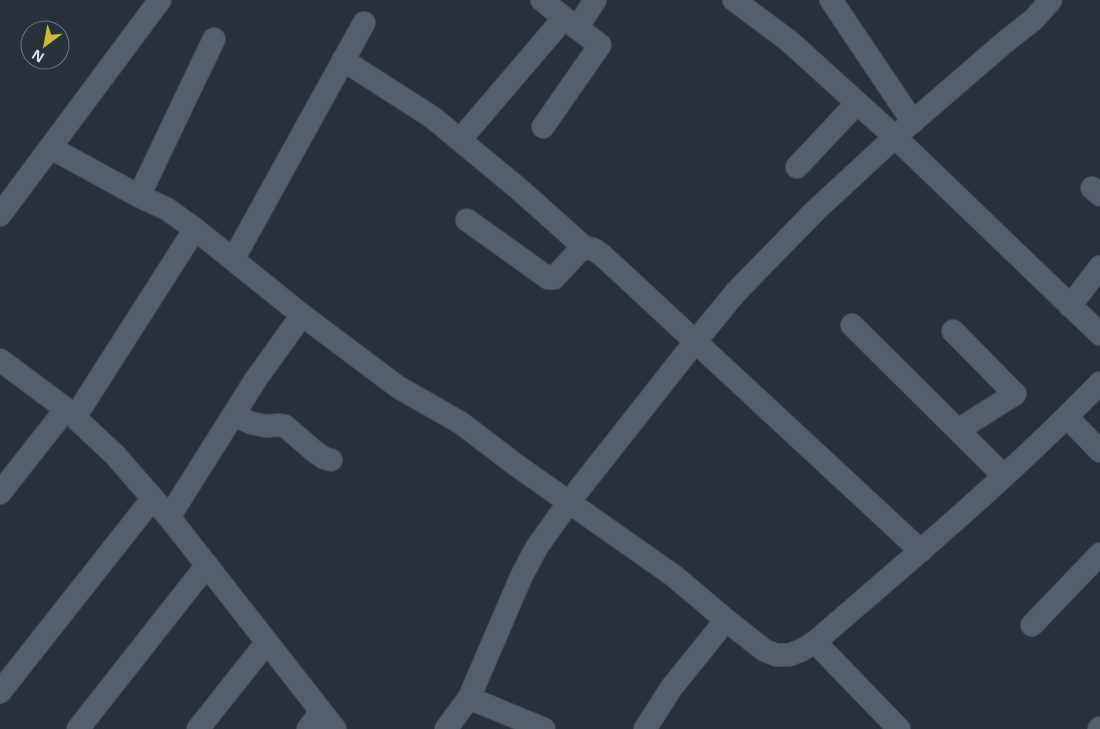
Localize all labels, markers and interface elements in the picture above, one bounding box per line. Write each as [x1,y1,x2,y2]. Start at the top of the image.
north arrow [20,20,70,70]
text: N [28,45,48,68]

